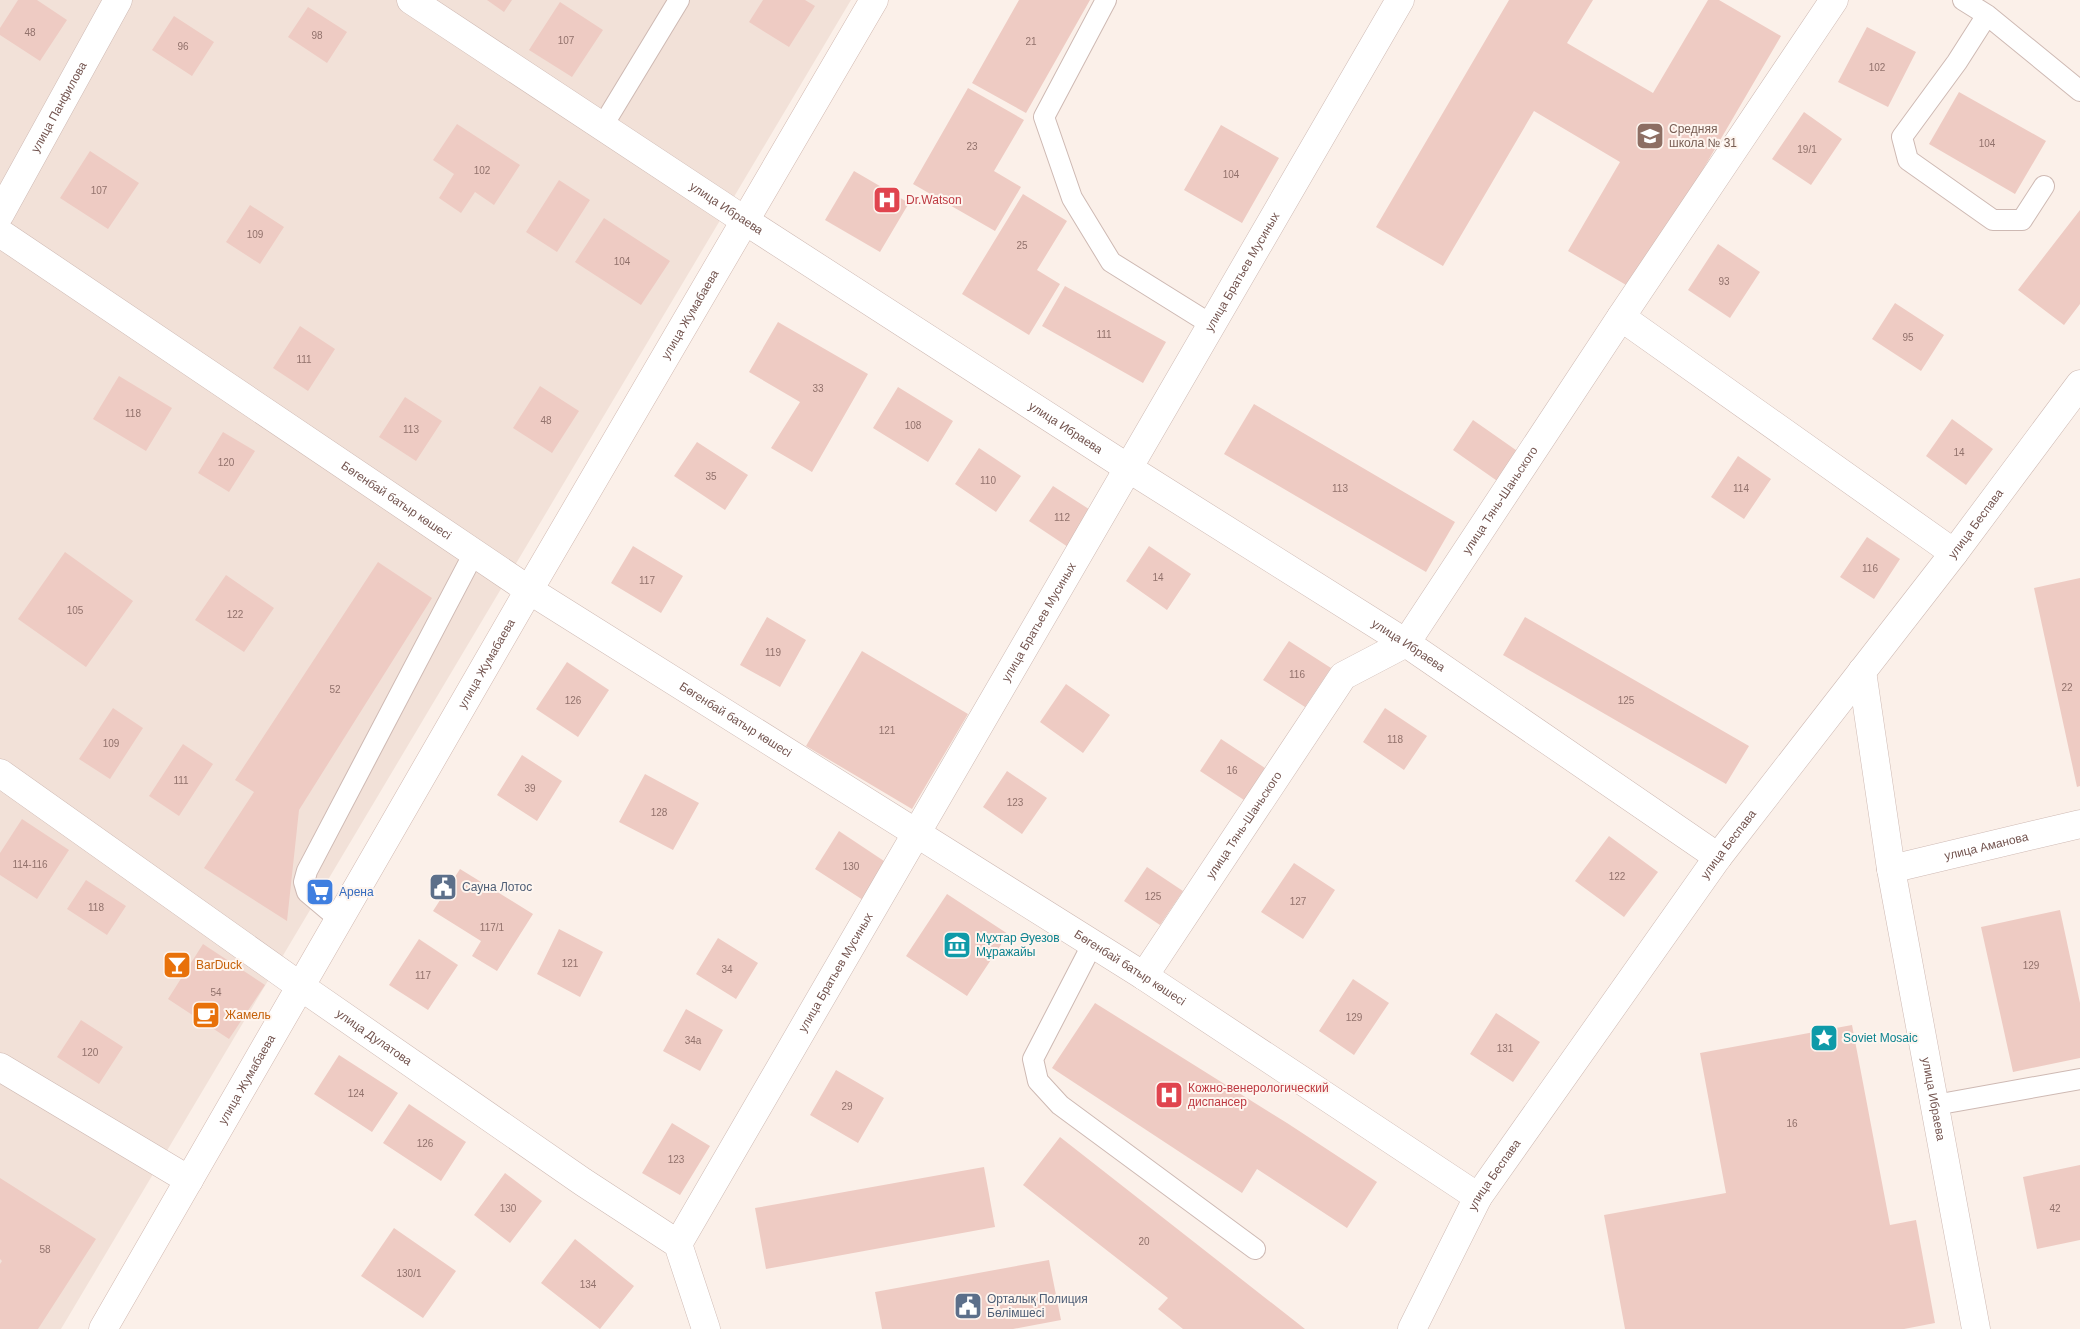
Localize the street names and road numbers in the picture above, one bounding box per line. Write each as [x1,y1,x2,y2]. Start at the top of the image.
street label: улица Панфилова [28,59,90,155]
street label: улица Ибраева [687,179,766,238]
street label: улица Братьев Мусиных [1202,210,1282,334]
street label: улица Жумабаева [658,267,722,362]
street label: улица Ибраева [1026,399,1105,457]
street label: улица Тянь-Шаньского [1460,444,1541,557]
street label: Бөгенбай батыр көшесі [339,458,454,542]
street label: улица Беспава [1945,486,2006,561]
street label: улица Братьев Мусиных [999,560,1079,684]
street label: улица Жумабаева [455,616,518,711]
street label: улица Ибраева [1369,616,1448,675]
street label: Бөгенбай батыр көшесі [677,679,794,760]
street label: улица Тянь-Шаньского [1203,769,1285,882]
street label: улица Беспава [1698,807,1759,882]
street label: улица Аманова [1943,830,2030,863]
street label: улица Братьев Мусиных [796,910,876,1035]
street label: Бөгенбай батыр көшесі [1072,927,1188,1009]
street label: улица Дулатова [334,1006,415,1069]
street label: улица Жумабаева [216,1032,278,1127]
street label: улица Ибраева [1919,1056,1948,1142]
street label: улица Беспава [1465,1136,1524,1213]

